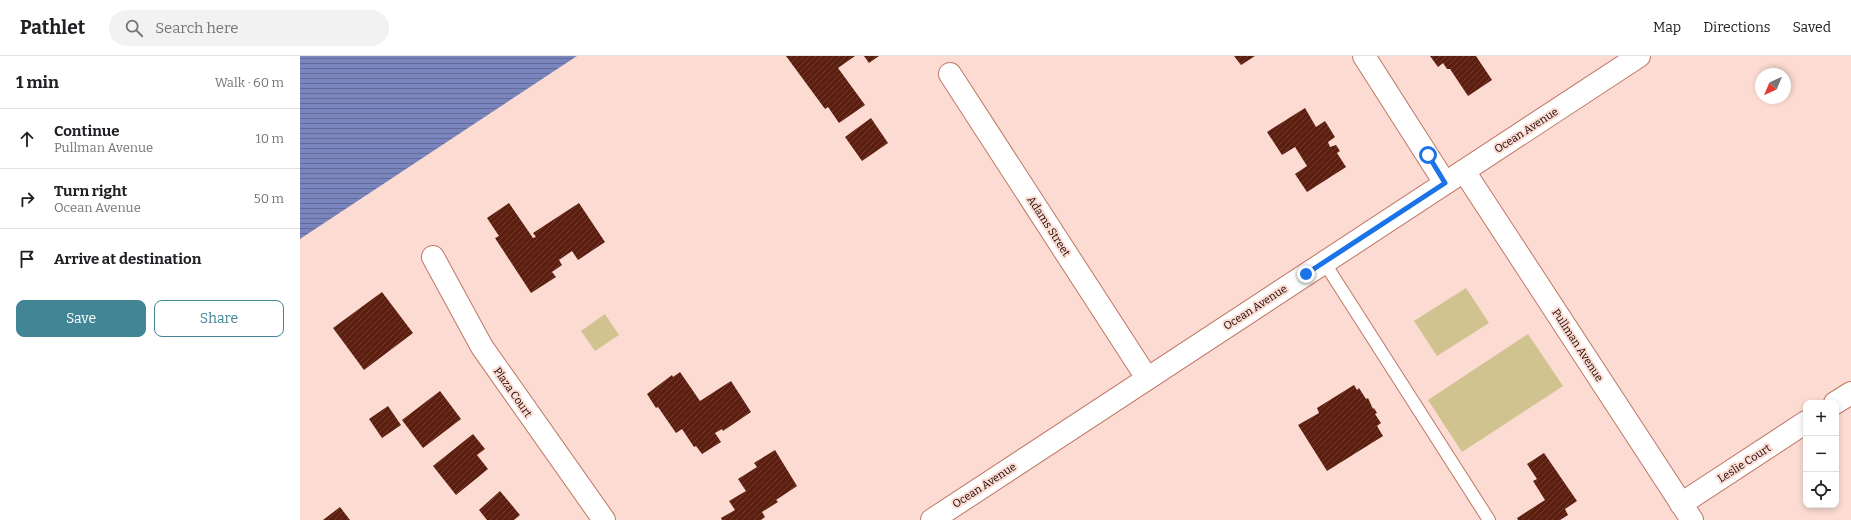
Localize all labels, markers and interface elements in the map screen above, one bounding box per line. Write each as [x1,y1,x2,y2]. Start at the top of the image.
search box [109,10,389,46]
text: Pathlet [20,16,85,39]
icon: search [123,17,145,39]
text: Search here [155,19,238,37]
text: Map [1653,19,1681,36]
text: Directions [1703,19,1771,36]
text: Saved [1793,19,1831,36]
north arrow [1755,68,1791,104]
text: 1 min [16,72,59,93]
text: Walk · 60 m [215,75,284,90]
street label: Ocean Avenue [1492,105,1561,156]
text: Continue [54,122,120,140]
icon: ahead [16,128,38,150]
text: 10 m [255,131,284,146]
text: Pullman Avenue [54,140,153,155]
route start [1419,146,1437,164]
text: Turn right [54,182,127,200]
icon: right [16,188,38,210]
text: 50 m [254,191,284,206]
street label: Adams Street [1024,194,1073,259]
text: Ocean Avenue [54,200,141,215]
icon: arrive [16,248,38,270]
text: Arrive at destination [54,250,201,268]
route end [1297,265,1315,283]
street label: Ocean Avenue [1221,282,1290,333]
button: Save [16,300,146,337]
button: Share [154,300,284,337]
street label: Pullman Avenue [1549,307,1606,384]
street label: Plaza Court [491,365,534,420]
map controls [1803,400,1839,508]
button: + [1803,400,1839,436]
button: − [1803,436,1839,472]
street label: Leslie Court [1715,441,1773,485]
street label: Ocean Avenue [950,460,1019,511]
button: locate [1803,472,1839,508]

